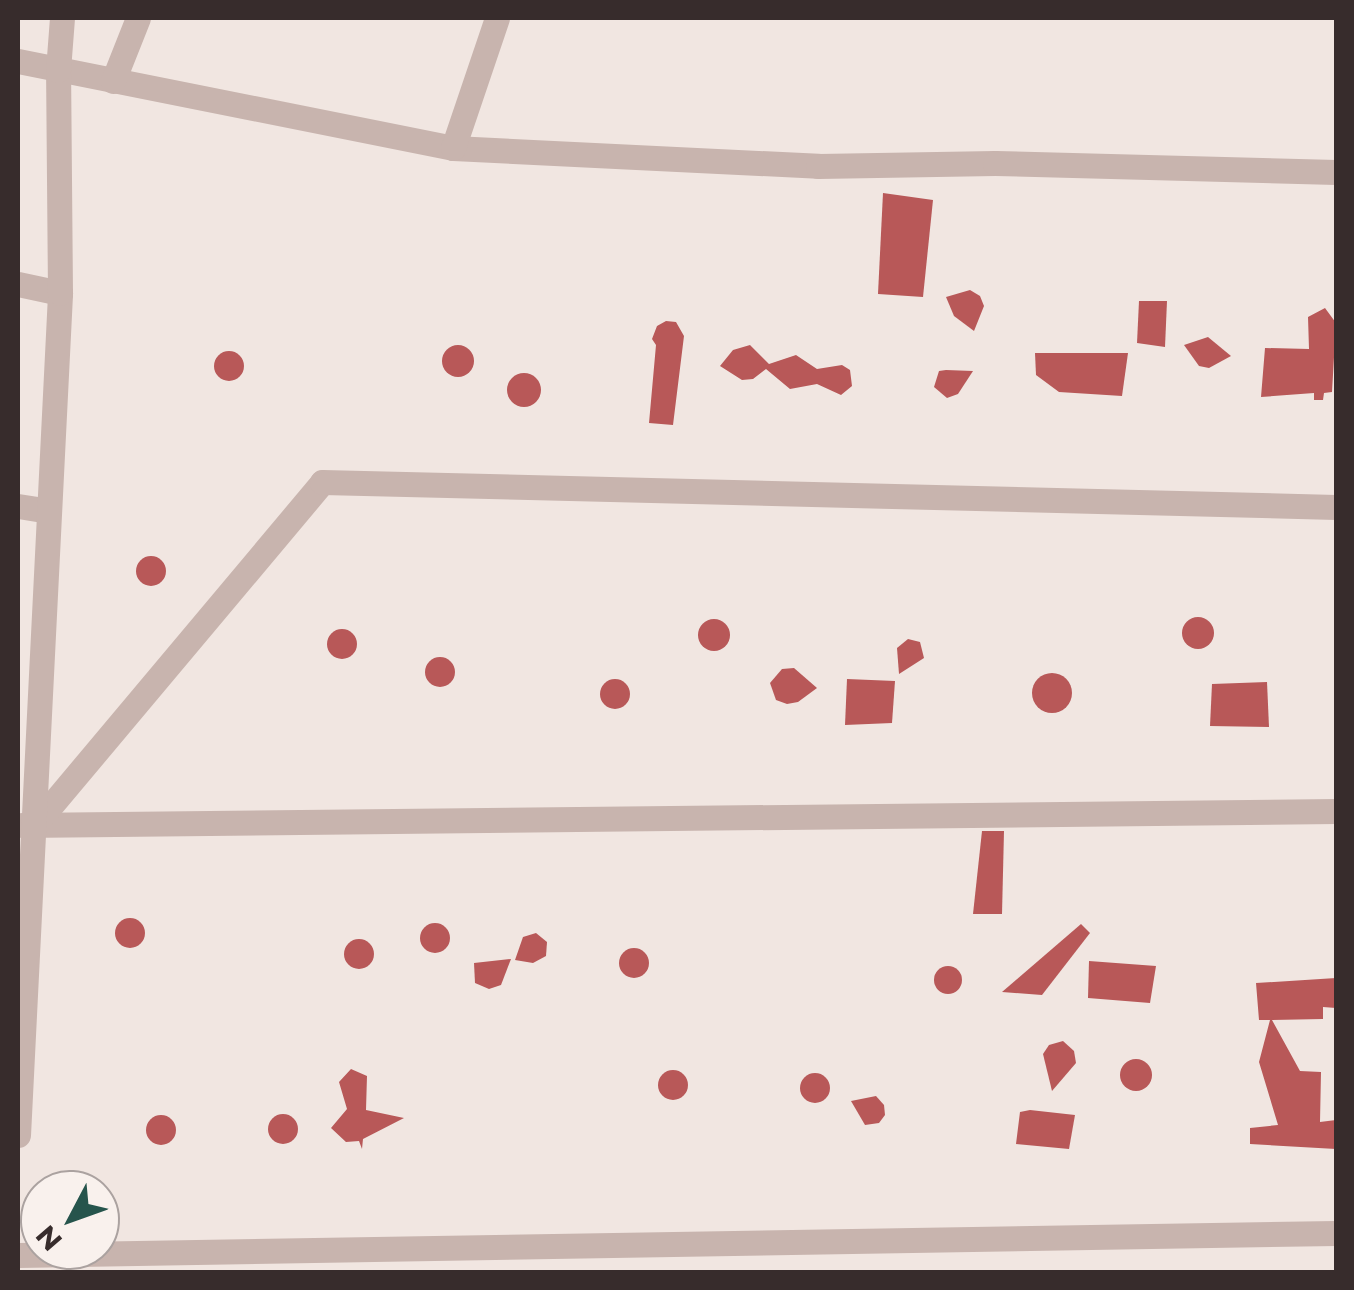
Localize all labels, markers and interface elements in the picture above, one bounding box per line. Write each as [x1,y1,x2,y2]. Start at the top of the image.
north arrow [20,1170,120,1270]
text: N [29,1219,69,1258]

